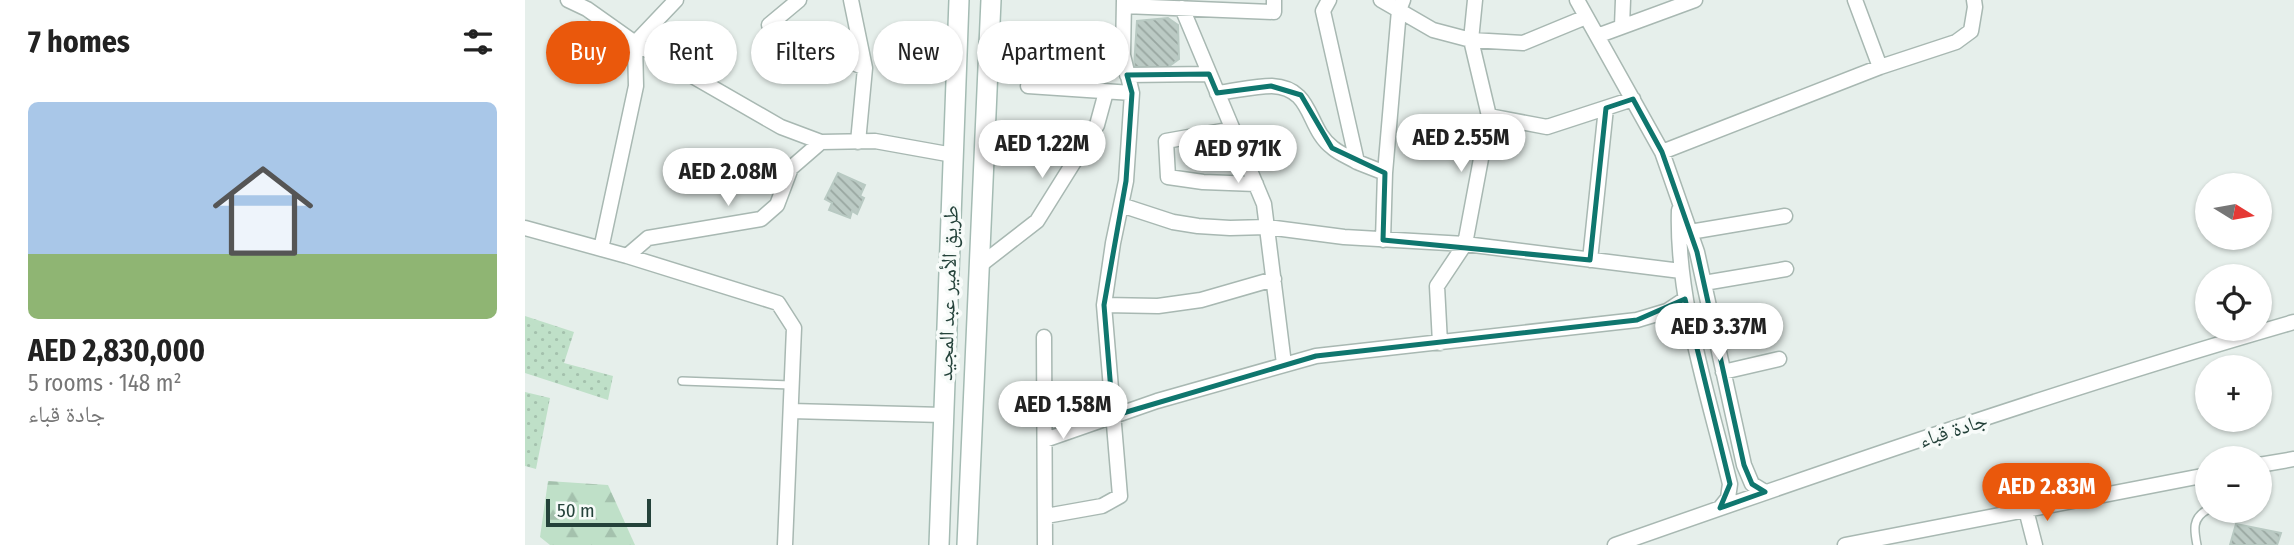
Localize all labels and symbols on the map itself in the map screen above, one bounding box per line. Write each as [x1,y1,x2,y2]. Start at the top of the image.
pin: AED 2.55M [1381,114,1541,174]
pin: AED 1.22M [962,120,1122,180]
pin: AED 971K [1166,125,1310,185]
pin: AED 2.08M [648,148,808,208]
north arrow [2195,173,2271,250]
street label: طريق الأمير عبد المجيد [932,205,964,381]
pin: AED 3.37M [1639,304,1799,363]
pin: AED 1.58M [983,382,1143,441]
street label: جادة قباء [1916,407,1990,453]
pin: AED 2.83M [1967,463,2127,523]
scale bar [546,496,651,528]

